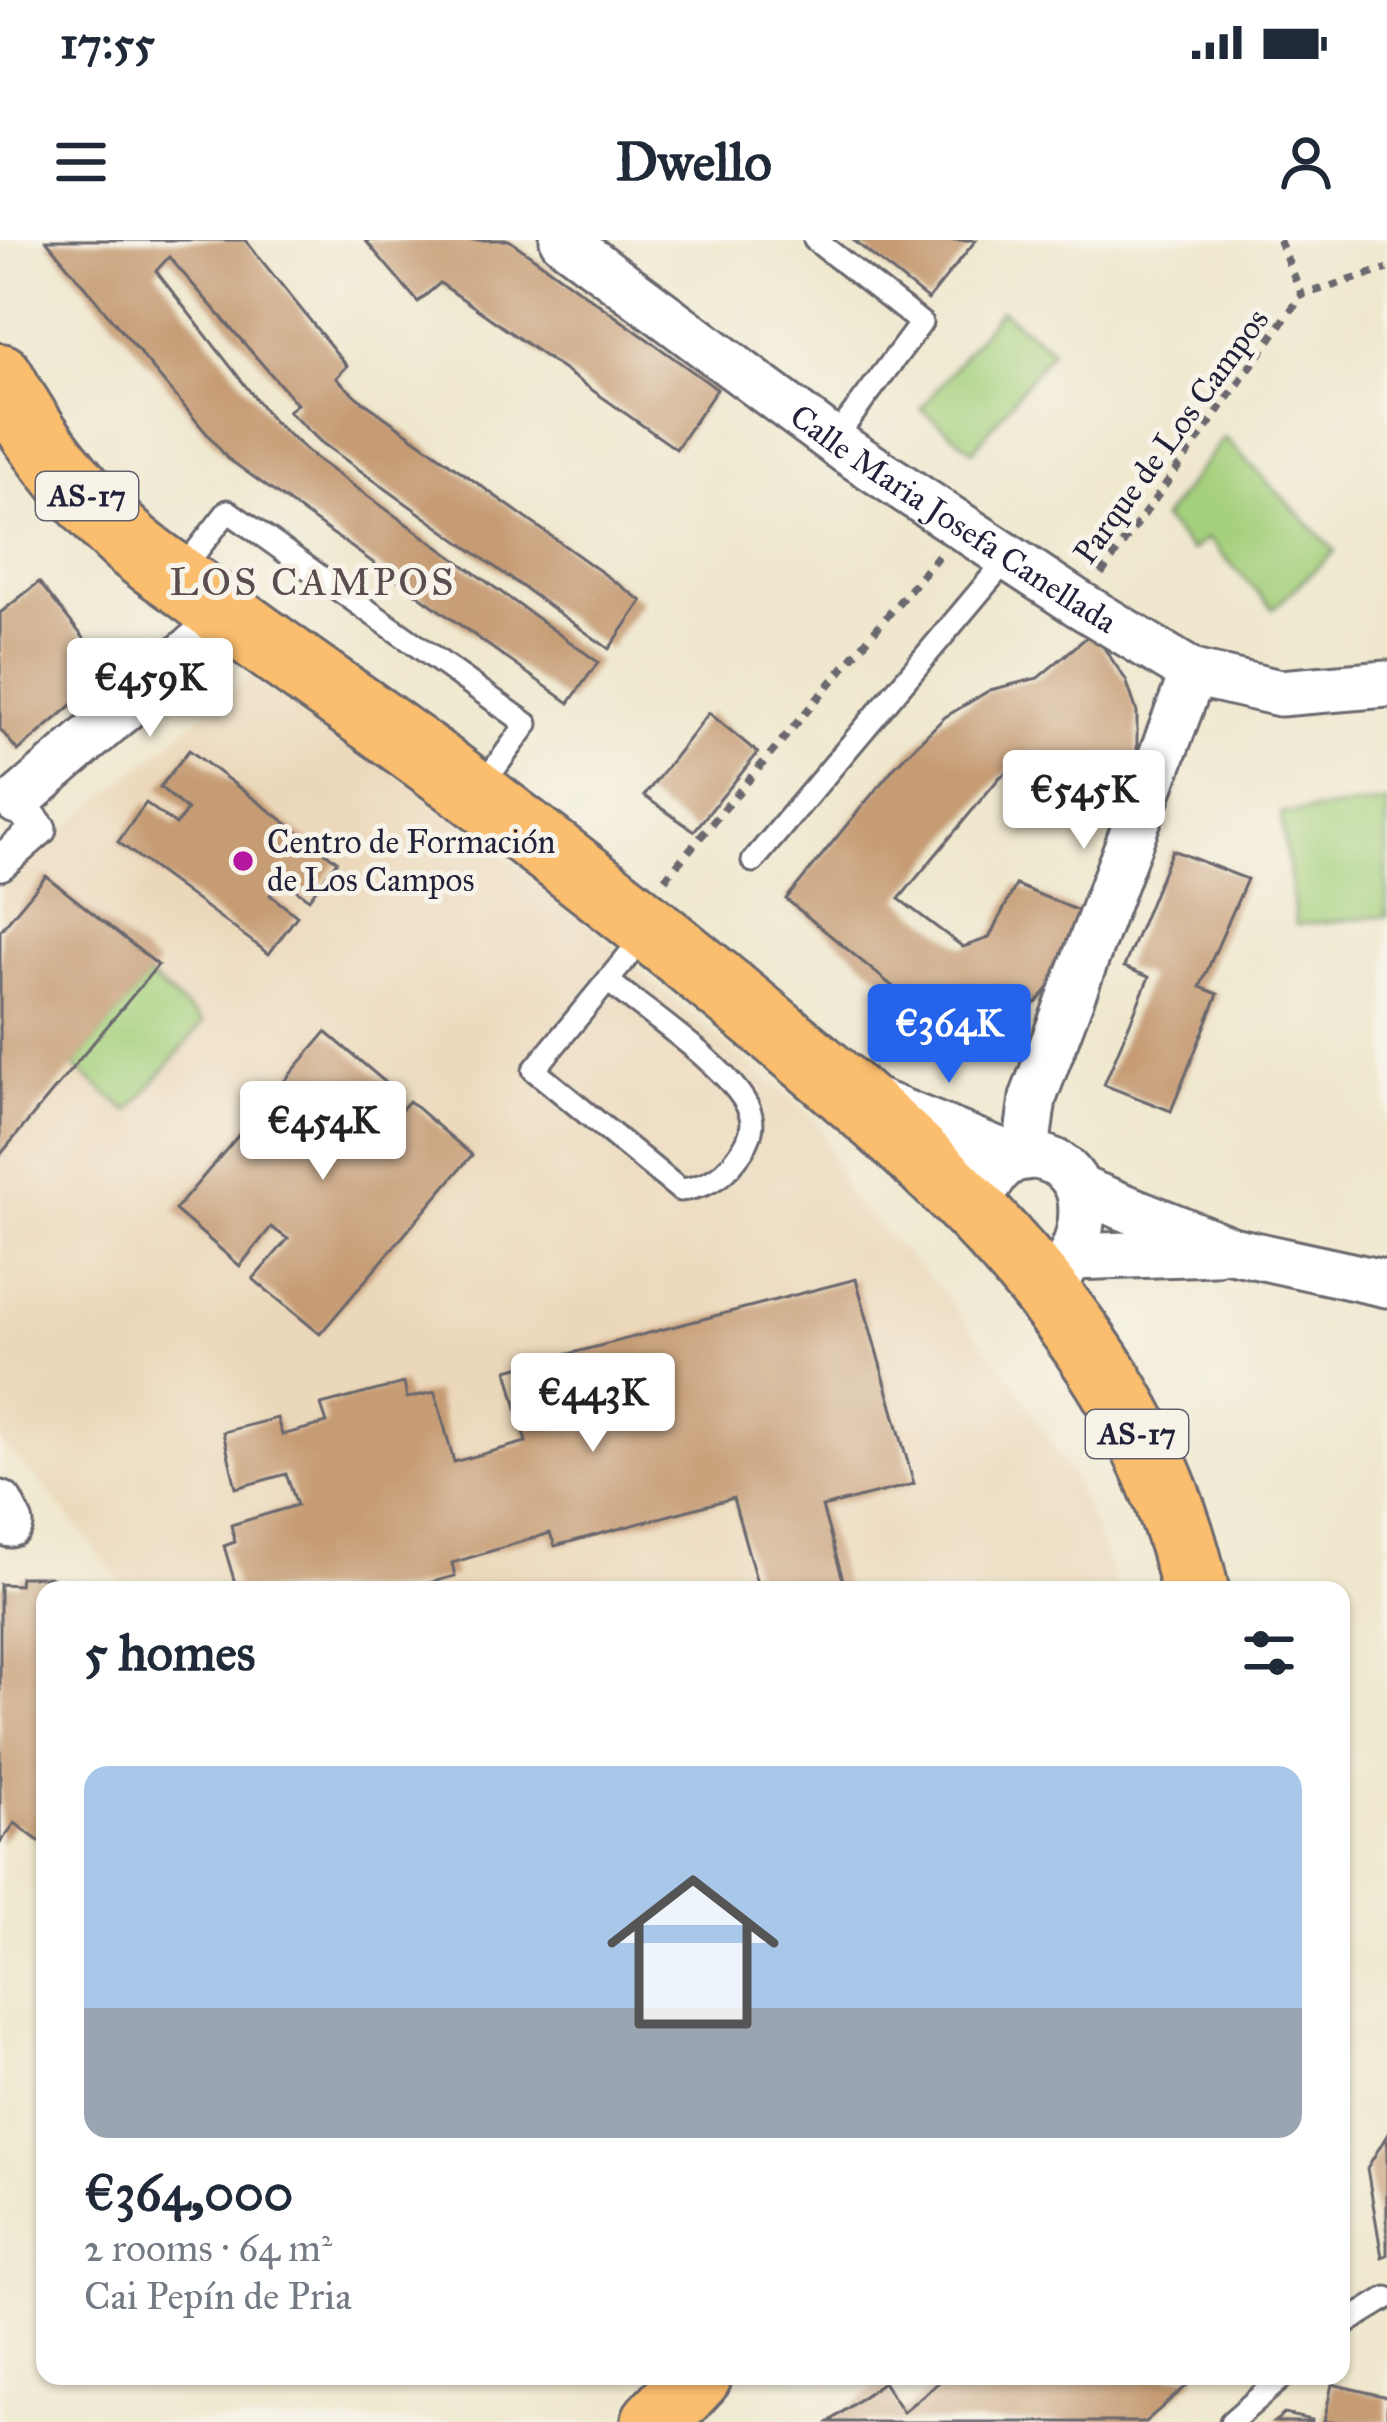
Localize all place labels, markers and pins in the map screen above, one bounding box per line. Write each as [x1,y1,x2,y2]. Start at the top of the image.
pin: €459K [66,638,234,740]
pin: €545K [1000,750,1168,852]
place label: Centro de Formación de Los Campos [267,822,556,900]
marker: Centro de Formación de Los Campos [230,848,256,874]
pin: €364K [865,984,1033,1086]
pin: €454K [239,1081,407,1183]
pin: €443K [509,1353,677,1455]

